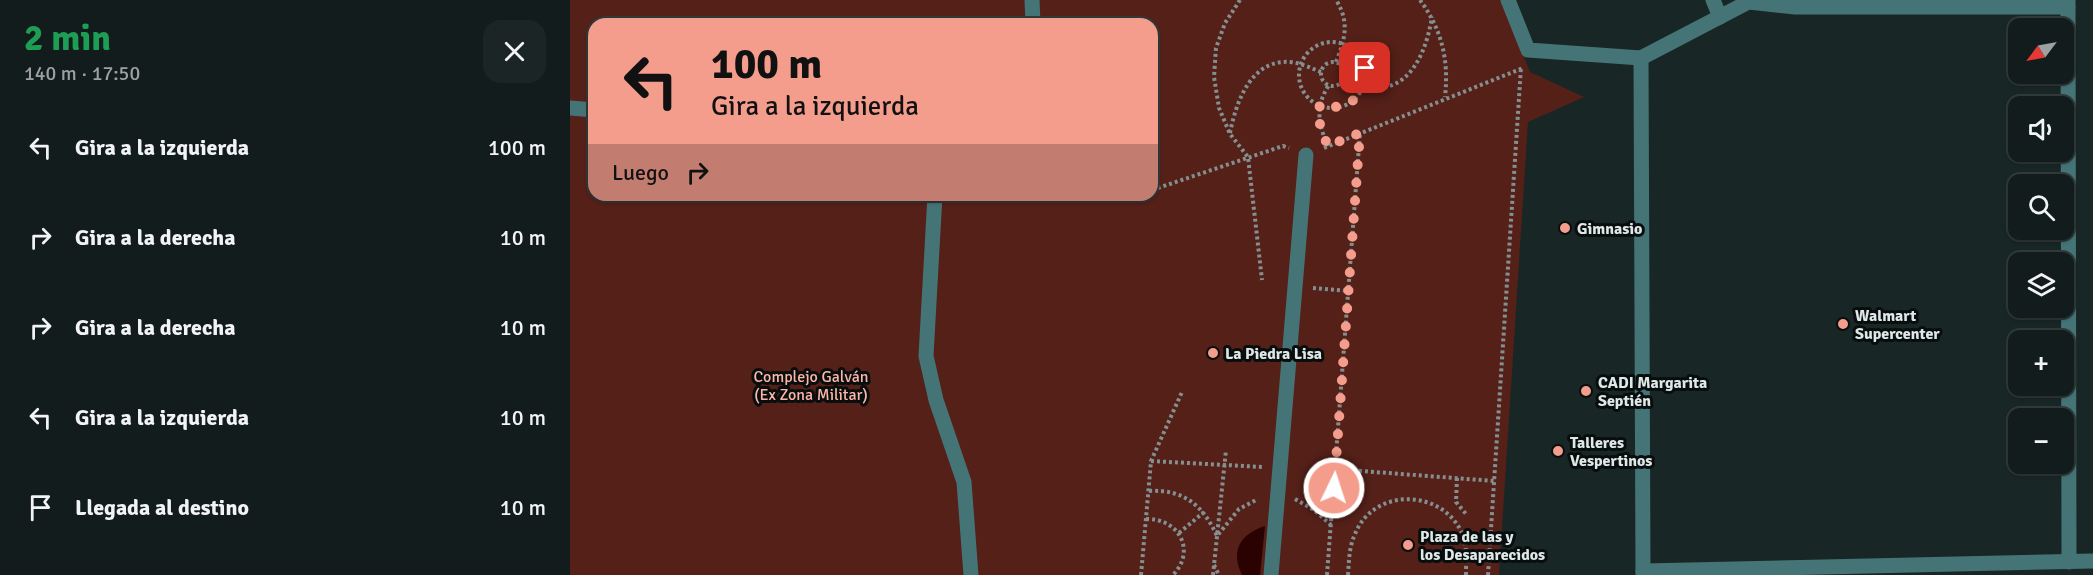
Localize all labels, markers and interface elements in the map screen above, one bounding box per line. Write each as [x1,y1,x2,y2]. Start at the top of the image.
text: 2 min [24,16,111,61]
north arrow [2008,18,2074,84]
map controls [2008,18,2074,474]
button: close [483,20,546,83]
text: 100 m [711,39,822,90]
icon: left [612,42,690,120]
pin [1339,42,1390,93]
icon: arrive [1348,51,1381,84]
text: 140 m · 17:50 [24,61,140,86]
text: Gira a la izquierda [711,90,919,123]
button: sound [2008,96,2074,162]
icon: left [24,131,57,164]
text: Gira a la izquierda [75,134,249,161]
text: 100 m [488,134,546,161]
icon: right [681,156,714,189]
text: Luego [612,159,669,186]
button: search [2008,174,2074,240]
place label: Gimnasio [1577,219,1642,239]
icon: right [24,221,57,254]
marker: Gimnasio [1558,221,1572,235]
text: Gira a la derecha [75,224,236,251]
text: 10 m [500,224,546,251]
button: layers [2008,252,2074,318]
place label: Walmart Supercenter [1855,306,1940,344]
icon: right [24,311,57,344]
text: Gira a la derecha [75,314,236,341]
text: 10 m [500,314,546,341]
marker: Walmart Supercenter [1836,317,1850,331]
button: + [2008,330,2074,396]
place label: La Piedra Lisa [1225,344,1322,364]
marker: La Piedra Lisa [1206,346,1220,360]
park label: Complejo Galván (Ex Zona Militar) [754,367,868,405]
place label: CADI Margarita Septién [1598,373,1707,411]
marker: CADI Margarita Septién [1579,384,1593,398]
icon: left [24,401,57,434]
text: Gira a la izquierda [75,404,249,431]
text: 10 m [500,404,546,431]
button: − [2008,408,2074,474]
place label: Talleres Vespertinos [1570,433,1652,471]
marker: Talleres Vespertinos [1551,444,1565,458]
position arrow [1302,456,1366,520]
icon: arrive [24,491,57,524]
text: Llegada al destino [75,494,249,521]
text: 10 m [500,494,546,521]
place label: Plaza de las y los Desaparecidos [1420,527,1545,565]
marker: Plaza de las y los Desaparecidos [1401,538,1415,552]

